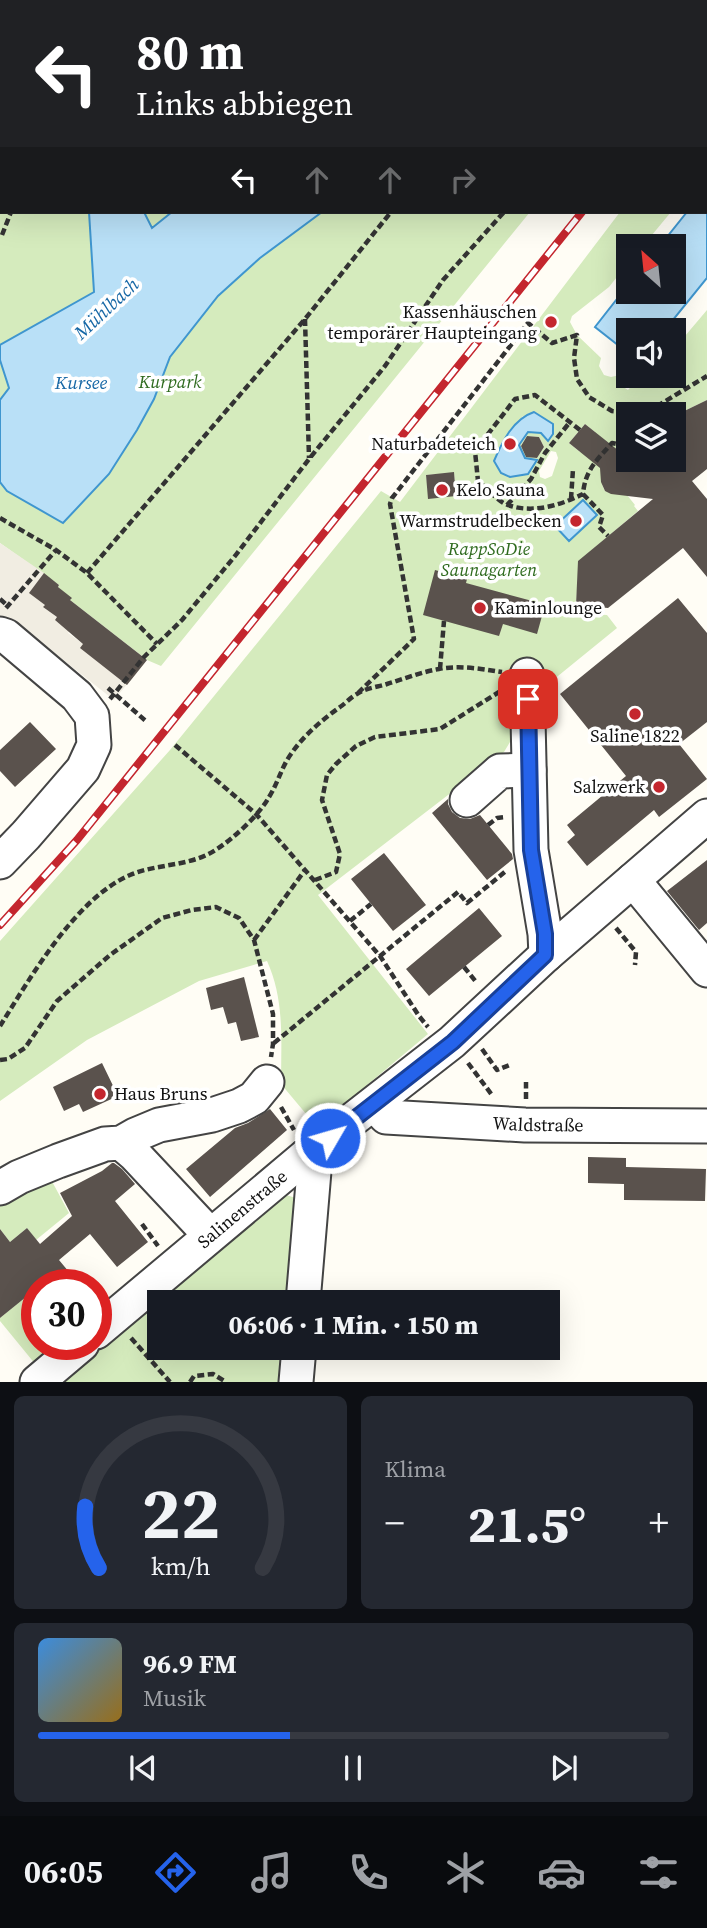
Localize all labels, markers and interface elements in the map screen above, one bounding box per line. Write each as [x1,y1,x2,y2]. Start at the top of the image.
text: 80 m [136,18,244,85]
icon: left [21,28,112,119]
text: Links abbiegen [136,82,353,126]
icon: left [225,161,263,199]
icon: ahead [298,161,336,199]
icon: ahead [371,161,409,199]
icon: right [444,161,482,199]
north arrow [616,234,686,304]
map controls [616,234,686,472]
water label: Mühlbach [67,271,145,345]
place label: Kassenhäuschen temporärer Haupteingang [328,299,537,345]
marker: Kassenhäuschen temporärer Haupteingang [543,314,559,330]
button: sound [616,318,686,388]
water label: Kursee [54,369,108,395]
park label: Kurpark [137,369,202,394]
button: layers [616,402,686,472]
place label: Naturbadeteich [371,431,496,456]
marker: Naturbadeteich [502,436,518,452]
place label: Kelo Sauna [456,477,546,502]
marker: Kelo Sauna [434,482,450,498]
place label: Warmstrudelbecken [399,508,562,533]
marker: Warmstrudelbecken [568,513,584,529]
park label: RappSoDie Saunagarten [441,536,537,582]
place label: Kaminlounge [494,595,602,620]
marker: Kaminlounge [472,600,488,616]
pin [498,669,558,729]
icon: arrive [509,680,547,718]
marker: Saline 1822 [627,706,643,722]
place label: Saline 1822 [590,723,680,748]
place label: Salzwerk [573,774,645,799]
marker: Salzwerk [651,779,667,795]
place label: Haus Bruns [114,1081,208,1106]
marker: Haus Bruns [92,1086,108,1102]
position arrow [293,1101,367,1175]
street label: Waldstraße [492,1110,584,1137]
street label: Salinenstraße [192,1164,292,1254]
speed limit sign: 30 [21,1269,112,1360]
text: 06:06 · 1 Min. · 150 m [229,1307,478,1343]
text: Klima [385,1453,446,1485]
text: 22 [141,1464,220,1563]
text: 21.5° [467,1488,586,1559]
text: − [385,1497,405,1549]
text: + [649,1497,669,1549]
text: km/h [150,1549,210,1583]
text: 96.9 FM [143,1646,237,1682]
text: Musik [143,1682,206,1714]
icon: previous [124,1749,162,1787]
icon: pause [334,1749,372,1787]
icon: next [545,1749,583,1787]
icon: directions [151,1848,200,1897]
icon: music [247,1848,296,1897]
icon: phone [344,1848,393,1897]
icon: climate [441,1848,490,1897]
icon: car [537,1848,586,1897]
icon: filters [634,1848,683,1897]
text: 06:05 [24,1850,103,1894]

